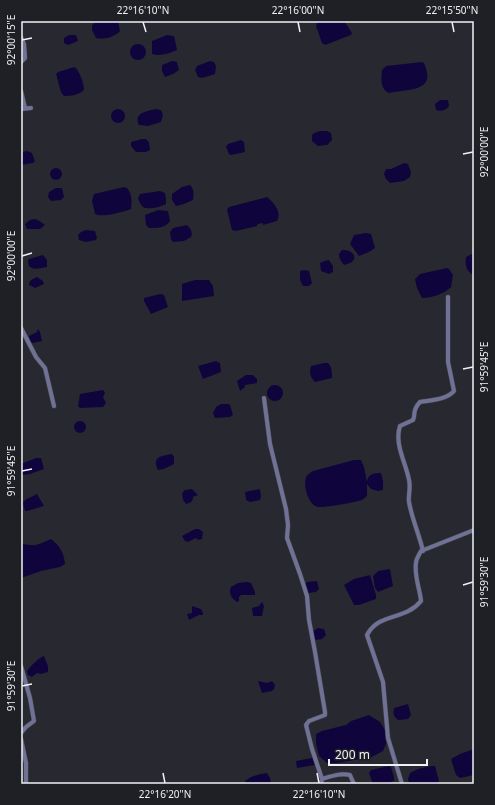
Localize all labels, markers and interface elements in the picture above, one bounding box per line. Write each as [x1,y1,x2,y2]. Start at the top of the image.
text: 22°16'10"N [117,3,169,17]
text: 22°16'00"N [272,3,324,17]
text: 22°15'50"N [426,3,478,17]
text: 92°00'15"E [4,15,18,65]
text: 92°00'00"E [477,127,491,177]
text: 92°00'00"E [4,231,18,281]
text: 91°59'45"E [477,342,491,392]
text: 91°59'45"E [4,446,18,496]
text: 91°59'30"E [477,557,491,607]
text: 91°59'30"E [4,661,18,711]
scale bar [329,741,427,767]
text: 200 m [335,746,370,763]
text: 22°16'20"N [139,787,191,801]
text: 22°16'10"N [293,787,345,801]

